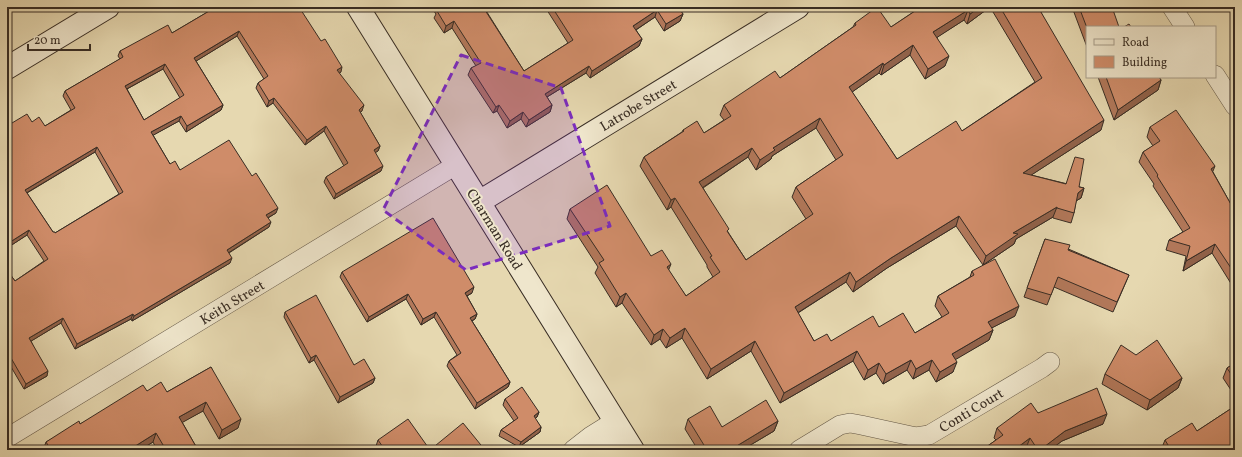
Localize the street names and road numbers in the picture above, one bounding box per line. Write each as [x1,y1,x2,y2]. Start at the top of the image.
street label: Latrobe Street [597,76,681,137]
street label: Charman Road [461,186,526,274]
street label: Keith Street [197,276,269,330]
street label: Conti Court [936,385,1008,438]

